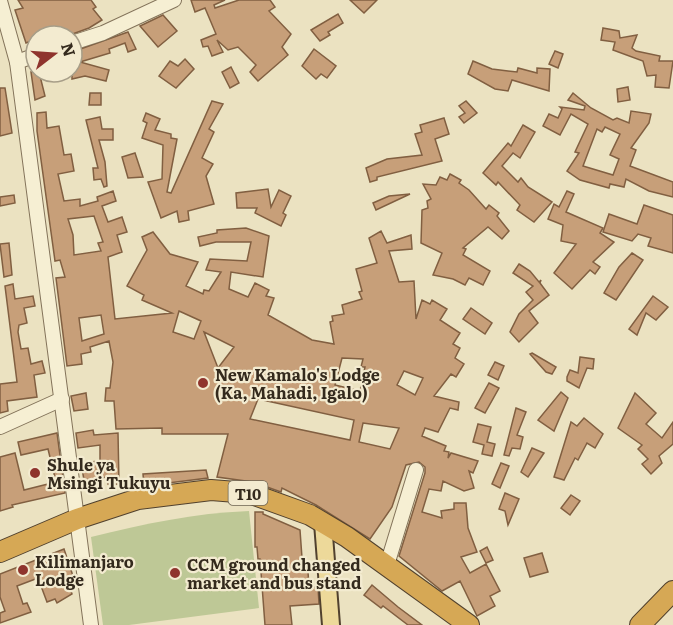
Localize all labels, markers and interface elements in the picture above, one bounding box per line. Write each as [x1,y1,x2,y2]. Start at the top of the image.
north arrow [24,24,84,84]
text: N [56,39,83,59]
place label: New Kamalo's Lodge (Ka, Mahadi, Igalo) [215,362,380,404]
marker: New Kamalo's Lodge (Ka, Mahadi, Igalo) [196,376,210,390]
place label: Shule ya Msingi Tukuyu [47,452,171,494]
marker: Shule ya Msingi Tukuyu [28,466,42,480]
road number: T10 [228,481,268,505]
place label: Kilimanjaro Lodge [35,549,134,591]
place label: CCM ground changed market and bus stand [187,552,362,594]
marker: Kilimanjaro Lodge [16,563,30,577]
marker: CCM ground changed market and bus stand [168,566,182,580]

